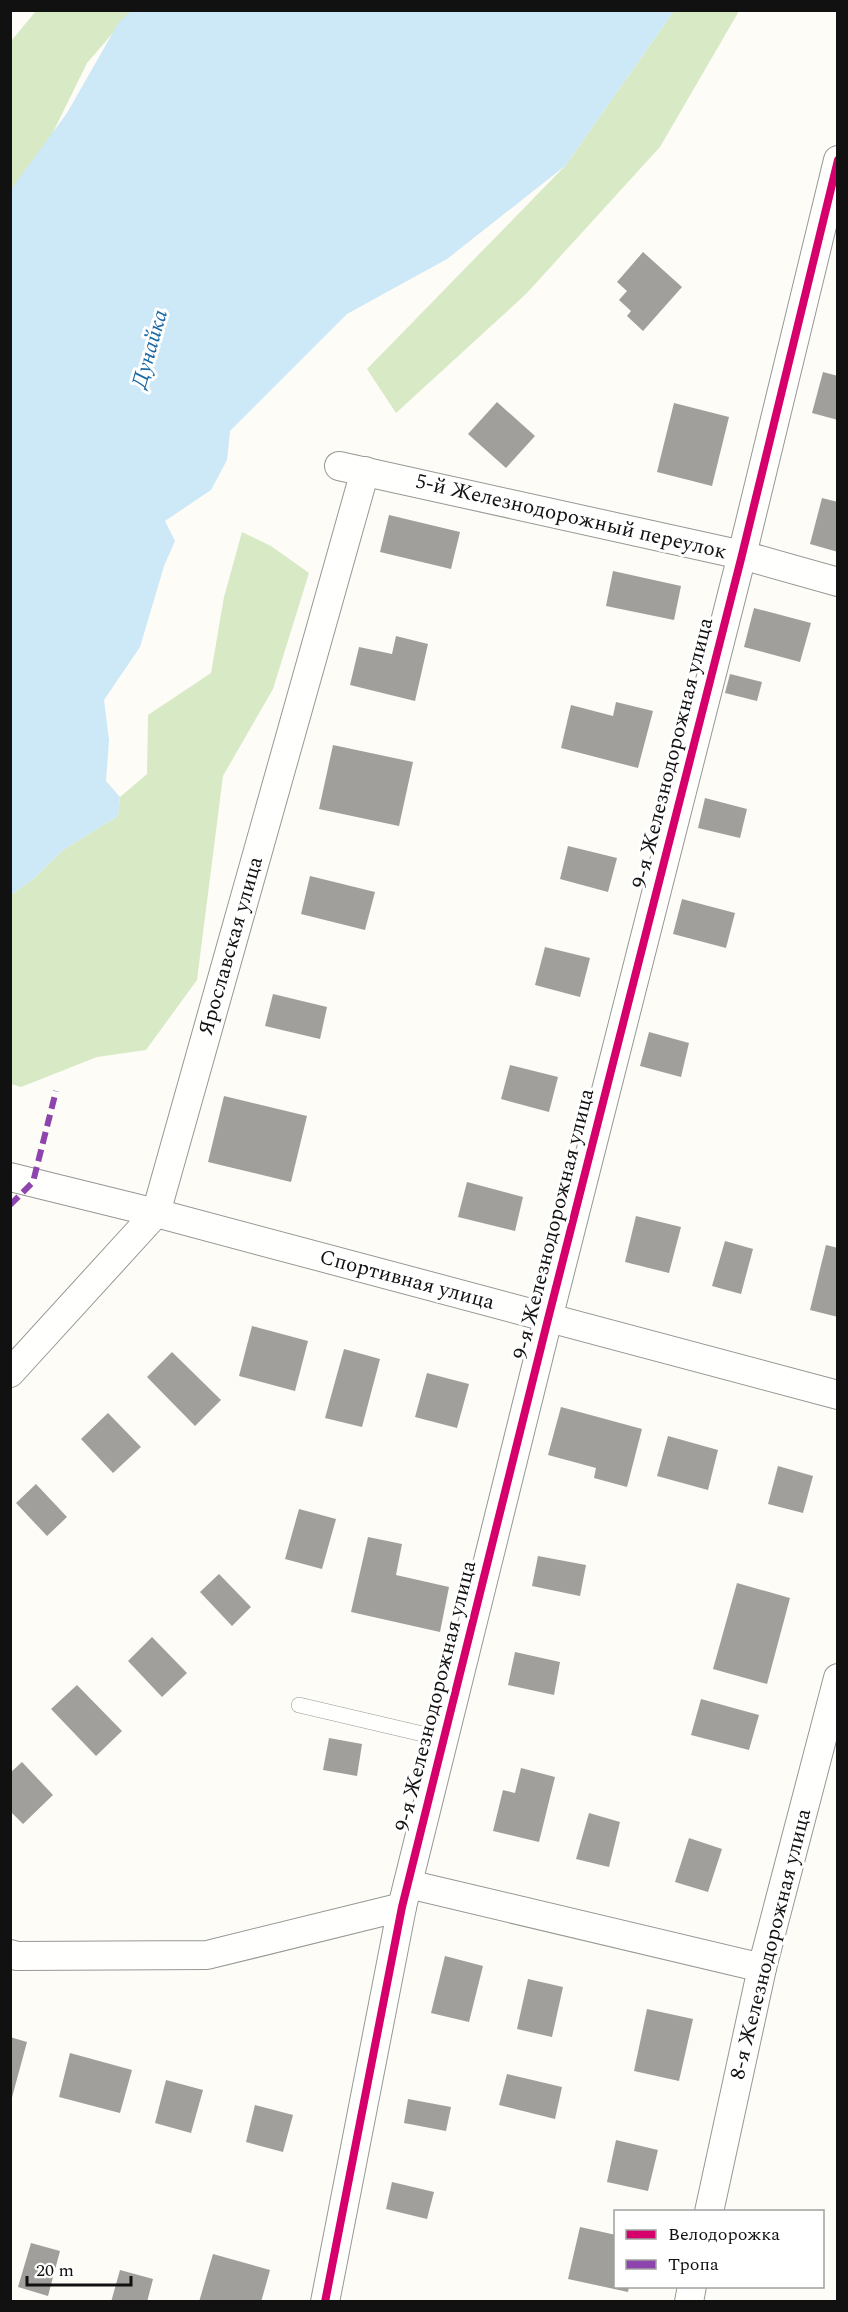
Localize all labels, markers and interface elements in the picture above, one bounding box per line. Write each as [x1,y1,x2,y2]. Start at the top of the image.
water label: Дунайка [123,306,177,393]
street label: 5-й Железнодорожный переулок [412,466,730,568]
street label: 9-я Железнодорожная улица [624,613,722,892]
street label: Ярославская улица [190,852,272,1039]
street label: 9-я Железнодорожная улица [505,1084,603,1363]
street label: Спортивная улица [316,1241,499,1319]
street label: 9-я Железнодорожная улица [387,1556,485,1835]
street label: 8-я Железнодорожная улица [722,1804,820,2083]
legend [614,2210,824,2288]
text: Велодорожка [668,2221,780,2248]
scale bar [27,2249,130,2287]
text: Тропа [668,2251,719,2278]
text: 20 m [36,2257,74,2284]

